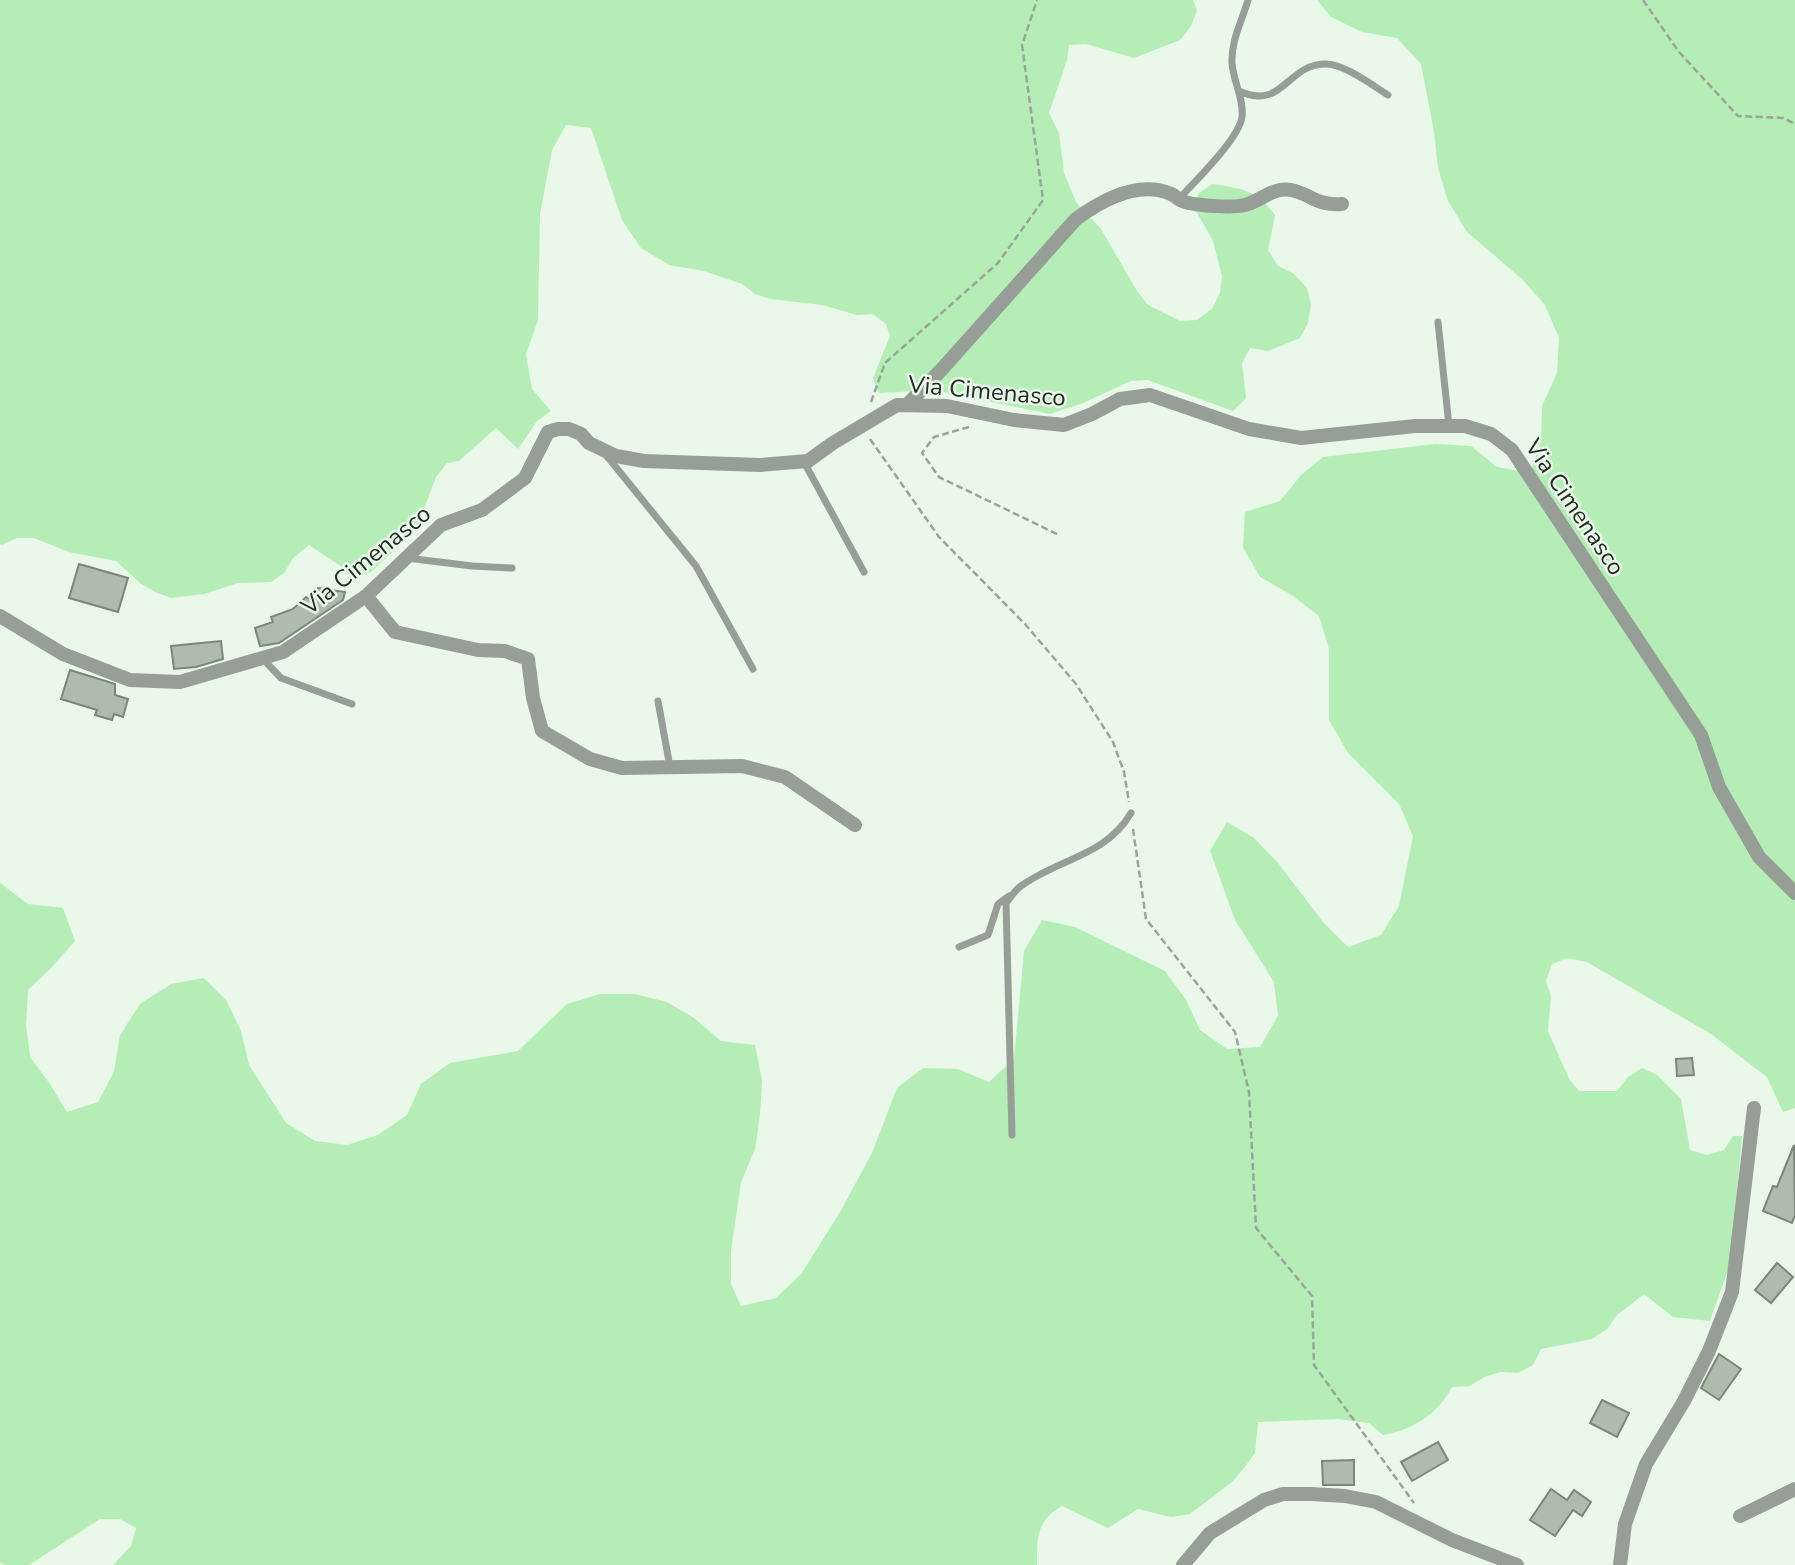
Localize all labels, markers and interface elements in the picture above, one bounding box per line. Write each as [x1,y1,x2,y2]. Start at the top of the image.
street label: Via Cimenasco [906,368,1067,414]
street label: Via Cimenasco [1517,432,1632,581]
street label: Via Cimenasco [294,498,438,623]

